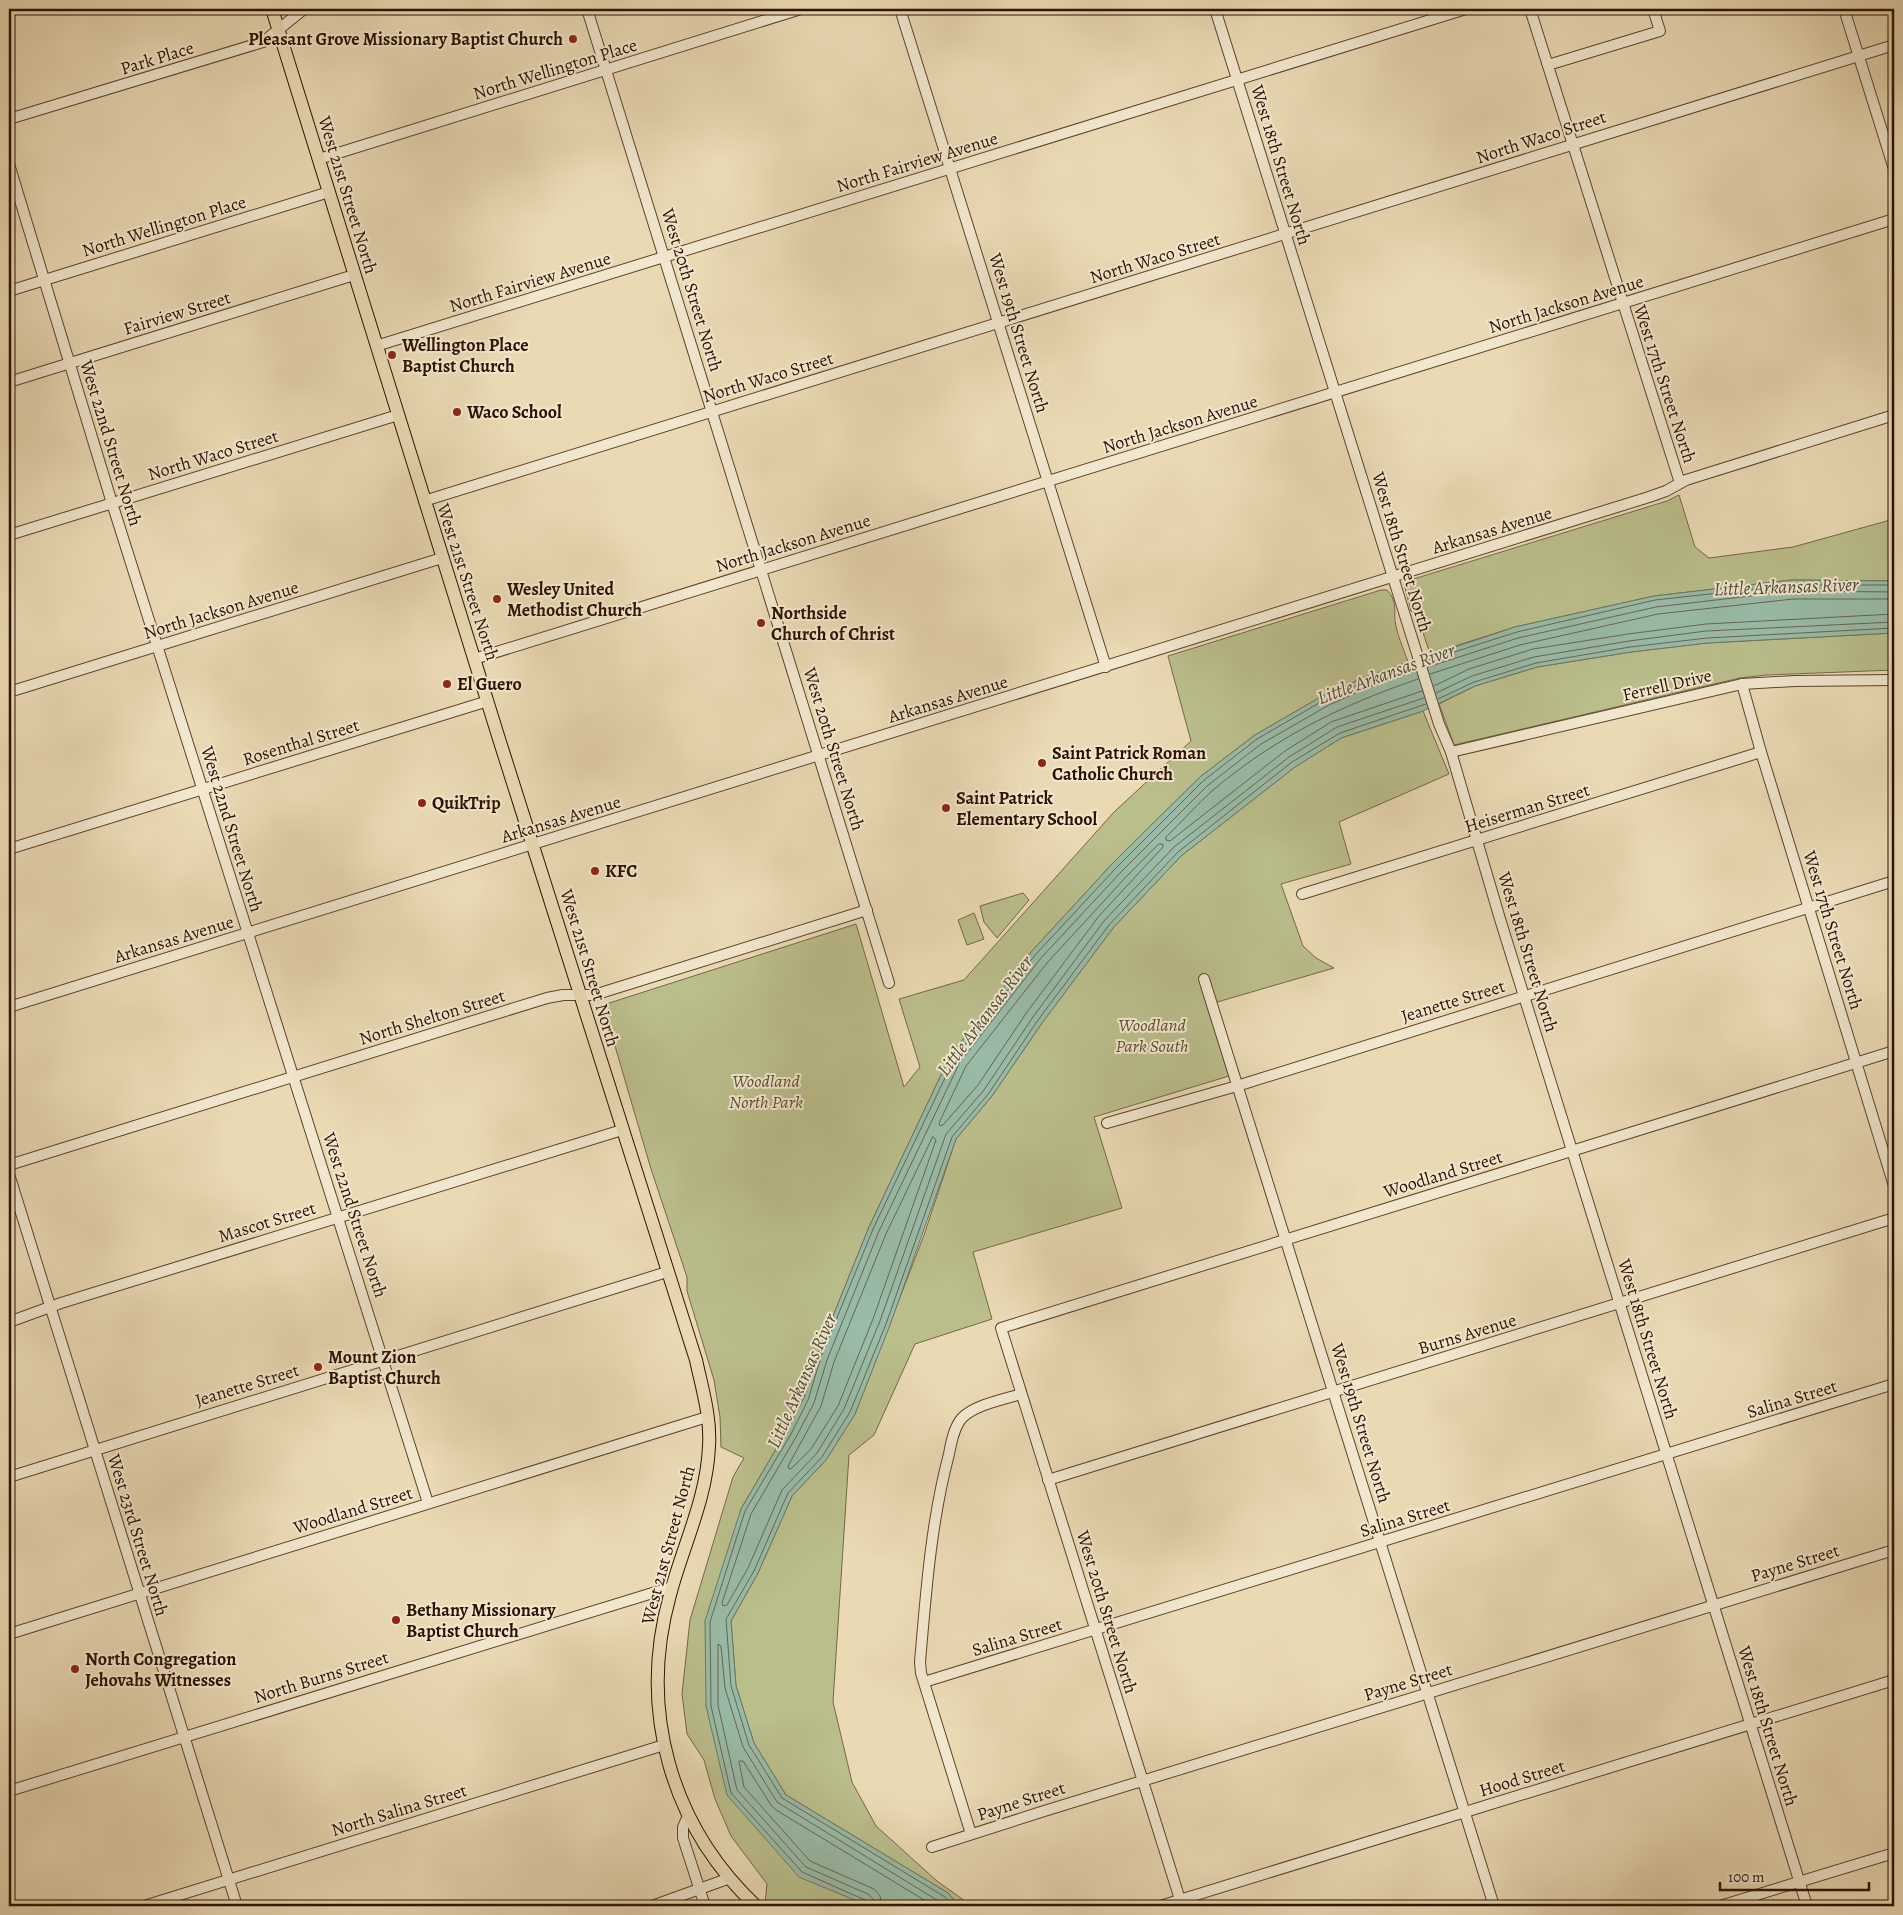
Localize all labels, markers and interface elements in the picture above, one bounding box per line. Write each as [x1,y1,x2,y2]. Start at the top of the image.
place label: Pleasant Grove Missionary Baptist Church [248,27,563,51]
street label: North Wellington Place [470,33,640,105]
marker: Pleasant Grove Missionary Baptist Church [567,33,579,45]
street label: Park Place [117,35,197,81]
street label: West 18th Street North [1245,81,1317,248]
street label: North Waco Street [1473,105,1609,169]
street label: West 21st Street North [312,112,383,277]
street label: North Fairview Avenue [833,126,1001,198]
street label: North Wellington Place [79,190,249,262]
street label: West 20th Street North [655,205,728,375]
street label: North Waco Street [1087,227,1223,289]
street label: North Fairview Avenue [446,246,614,318]
street label: West 19th Street North [983,249,1055,416]
street label: North Jackson Avenue [1485,269,1647,339]
street label: Fairview Street [121,285,234,341]
street label: West 17th Street North [1628,301,1702,466]
place label: Wellington Place Baptist Church [401,333,528,378]
street label: North Waco Street [700,346,836,408]
marker: Wellington Place Baptist Church [386,349,398,361]
street label: West 22nd Street North [74,356,148,529]
street label: North Jackson Avenue [1099,389,1261,459]
place label: Waco School [466,400,562,424]
marker: Waco School [451,406,463,418]
street label: North Waco Street [145,424,281,486]
street label: West 18th Street North [1366,468,1438,635]
street label: West 21st Street North [431,500,505,664]
street label: Arkansas Avenue [1428,500,1555,560]
street label: North Jackson Avenue [712,508,874,578]
water label: Little Arkansas River [1713,571,1860,603]
street label: North Jackson Avenue [140,575,302,645]
place label: Wesley United Methodist Church [506,577,642,622]
marker: Wesley United Methodist Church [491,593,503,605]
place label: Northside Church of Christ [771,601,895,646]
marker: Northside Church of Christ [755,617,767,629]
water label: Little Arkansas River [1314,637,1460,711]
street label: Ferrell Drive [1620,663,1714,707]
street label: West 20th Street North [797,664,870,834]
street label: Arkansas Avenue [884,669,1011,729]
place label: El Guero [457,672,522,696]
marker: El Guero [441,678,453,690]
street label: Rosenthal Street [240,713,362,771]
place label: Saint Patrick Roman Catholic Church [1052,741,1206,786]
street label: West 22nd Street North [195,742,269,915]
marker: Saint Patrick Roman Catholic Church [1036,757,1048,769]
street label: Heiserman Street [1462,778,1593,838]
place label: Saint Patrick Elementary School [956,786,1098,831]
street label: Arkansas Avenue [497,789,624,849]
place label: QuikTrip [432,791,501,815]
marker: QuikTrip [416,797,428,809]
marker: Saint Patrick Elementary School [940,802,952,814]
street label: West 17th Street North [1797,847,1869,1013]
place label: KFC [605,859,637,883]
marker: KFC [589,865,601,877]
street label: West 18th Street North [1492,868,1564,1035]
street label: West 21st Street North [554,885,625,1050]
street label: Arkansas Avenue [110,909,237,969]
water label: Little Arkansas River [931,949,1040,1082]
street label: Jeanette Street [1398,974,1508,1028]
street label: North Shelton Street [356,983,508,1051]
park label: Woodland Park South [1115,1013,1189,1058]
park label: Woodland North Park [729,1069,803,1114]
street label: West 22nd Street North [317,1128,393,1301]
street label: Woodland Street [1380,1145,1505,1204]
street label: Mascot Street [215,1196,319,1248]
street label: West 18th Street North [1612,1255,1684,1422]
water label: Little Arkansas River [761,1308,844,1452]
street label: Burns Avenue [1415,1308,1519,1360]
street label: West 19th Street North [1325,1339,1397,1506]
place label: Mount Zion Baptist Church [328,1345,441,1390]
street label: Jeanette Street [192,1358,302,1412]
marker: Mount Zion Baptist Church [312,1361,324,1373]
street label: Salina Street [1744,1374,1840,1424]
street label: West 23rd Street North [102,1450,174,1619]
street label: West 21st Street North [635,1463,701,1628]
street label: Woodland Street [290,1481,415,1540]
street label: Salina Street [1357,1493,1453,1543]
street label: West 20th Street North [1070,1527,1143,1697]
street label: Payne Street [1748,1538,1842,1588]
place label: Bethany Missionary Baptist Church [406,1598,556,1643]
street label: Salina Street [969,1612,1065,1662]
marker: Bethany Missionary Baptist Church [390,1614,402,1626]
street label: West 18th Street North [1732,1642,1804,1809]
street label: North Burns Street [251,1645,391,1709]
place label: North Congregation Jehovahs Witnesses [85,1647,236,1692]
street label: Payne Street [1361,1657,1455,1707]
marker: North Congregation Jehovahs Witnesses [69,1663,81,1675]
street label: Hood Street [1476,1754,1568,1802]
street label: Payne Street [974,1775,1068,1827]
street label: North Salina Street [328,1778,470,1842]
scale bar [1720,1860,1869,1892]
text: 100 m [1728,1867,1765,1887]

